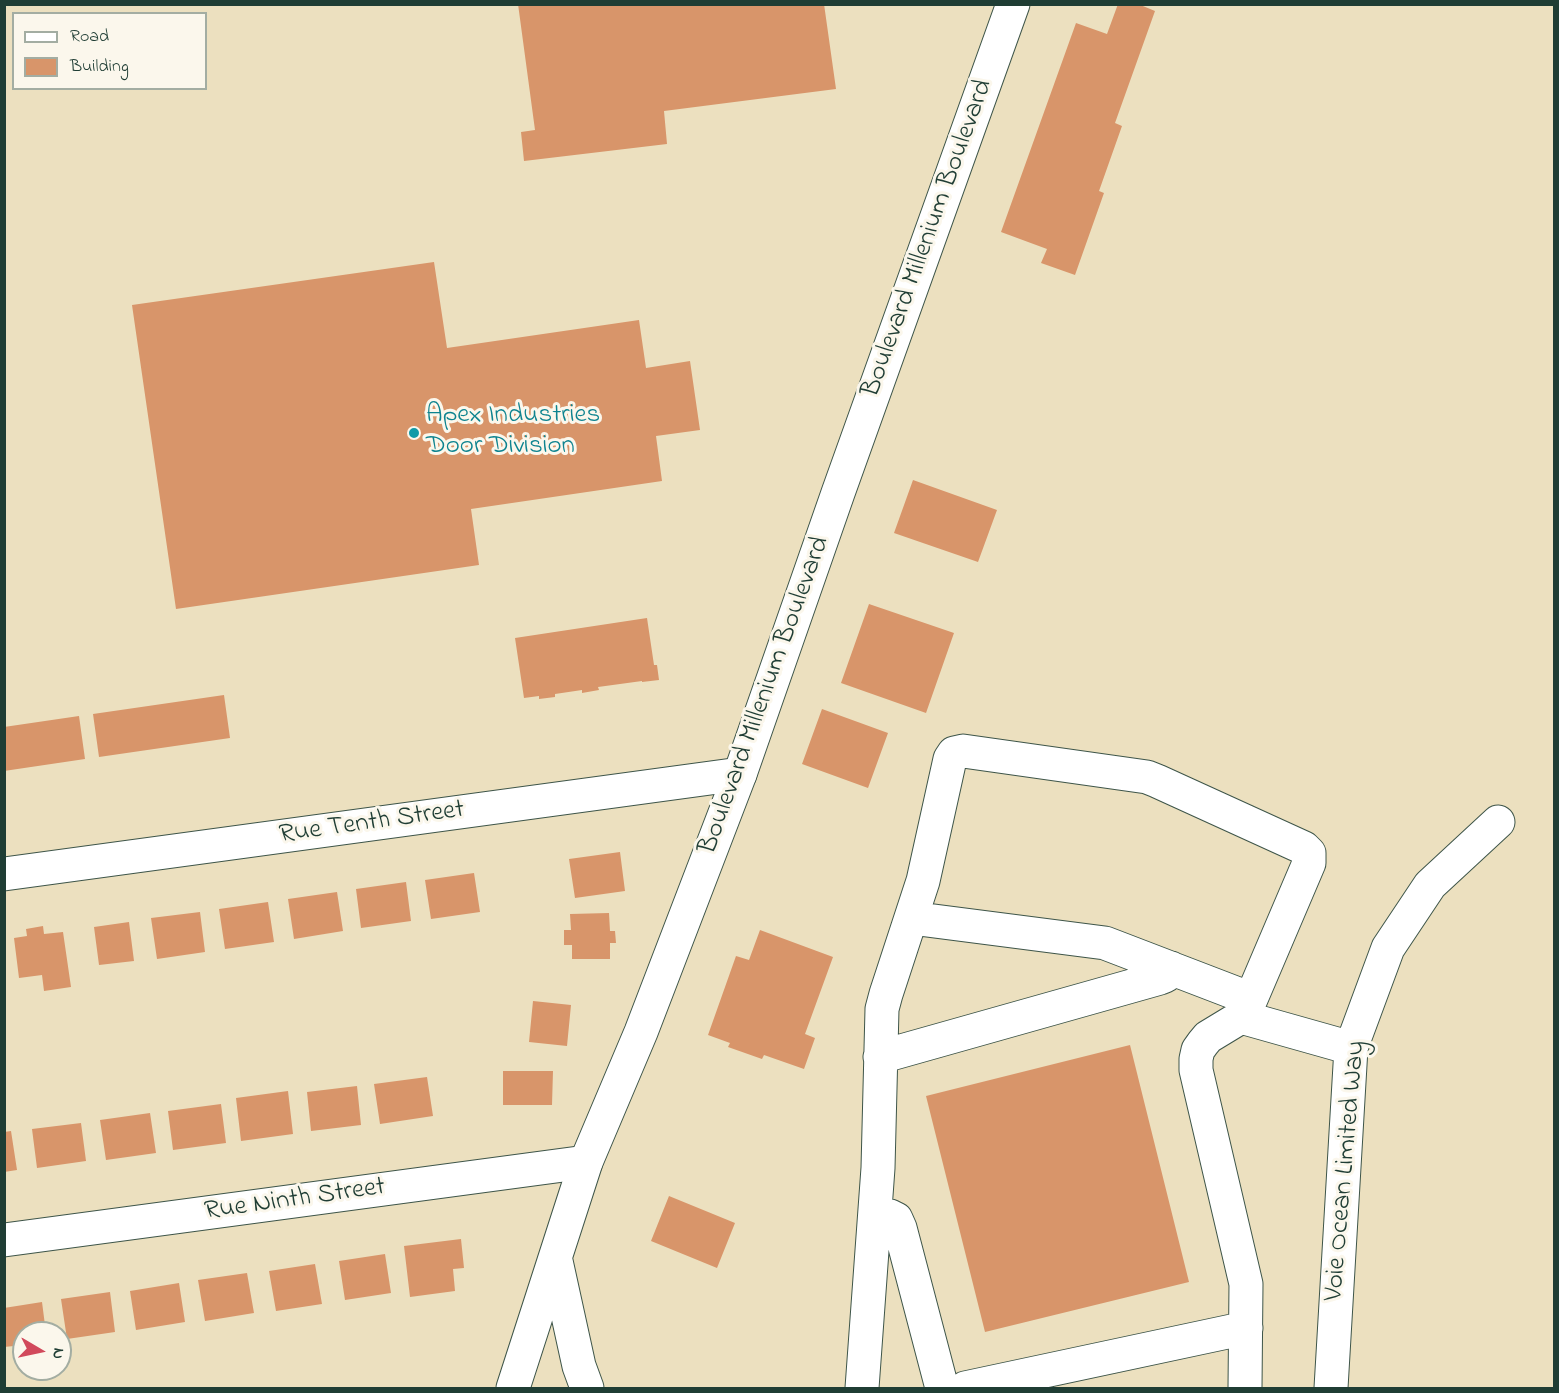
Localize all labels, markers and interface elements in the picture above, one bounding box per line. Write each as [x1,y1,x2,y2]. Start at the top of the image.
legend [12,12,207,90]
text: Road [70,24,109,50]
text: Building [70,54,129,80]
street label: Boulevard Millenium Boulevard [856,76,1002,402]
place label: Apex Industries Door Division [426,401,600,464]
marker: Apex Industries Door Division [407,426,421,440]
street label: Boulevard Millenium Boulevard [693,533,839,859]
street label: Rue Tenth Street [277,795,467,853]
street label: Voie Ocean Limited Way [1319,1039,1375,1303]
street label: Rue Ninth Street [203,1172,387,1230]
north arrow [12,1321,72,1381]
text: N [45,1346,71,1361]

